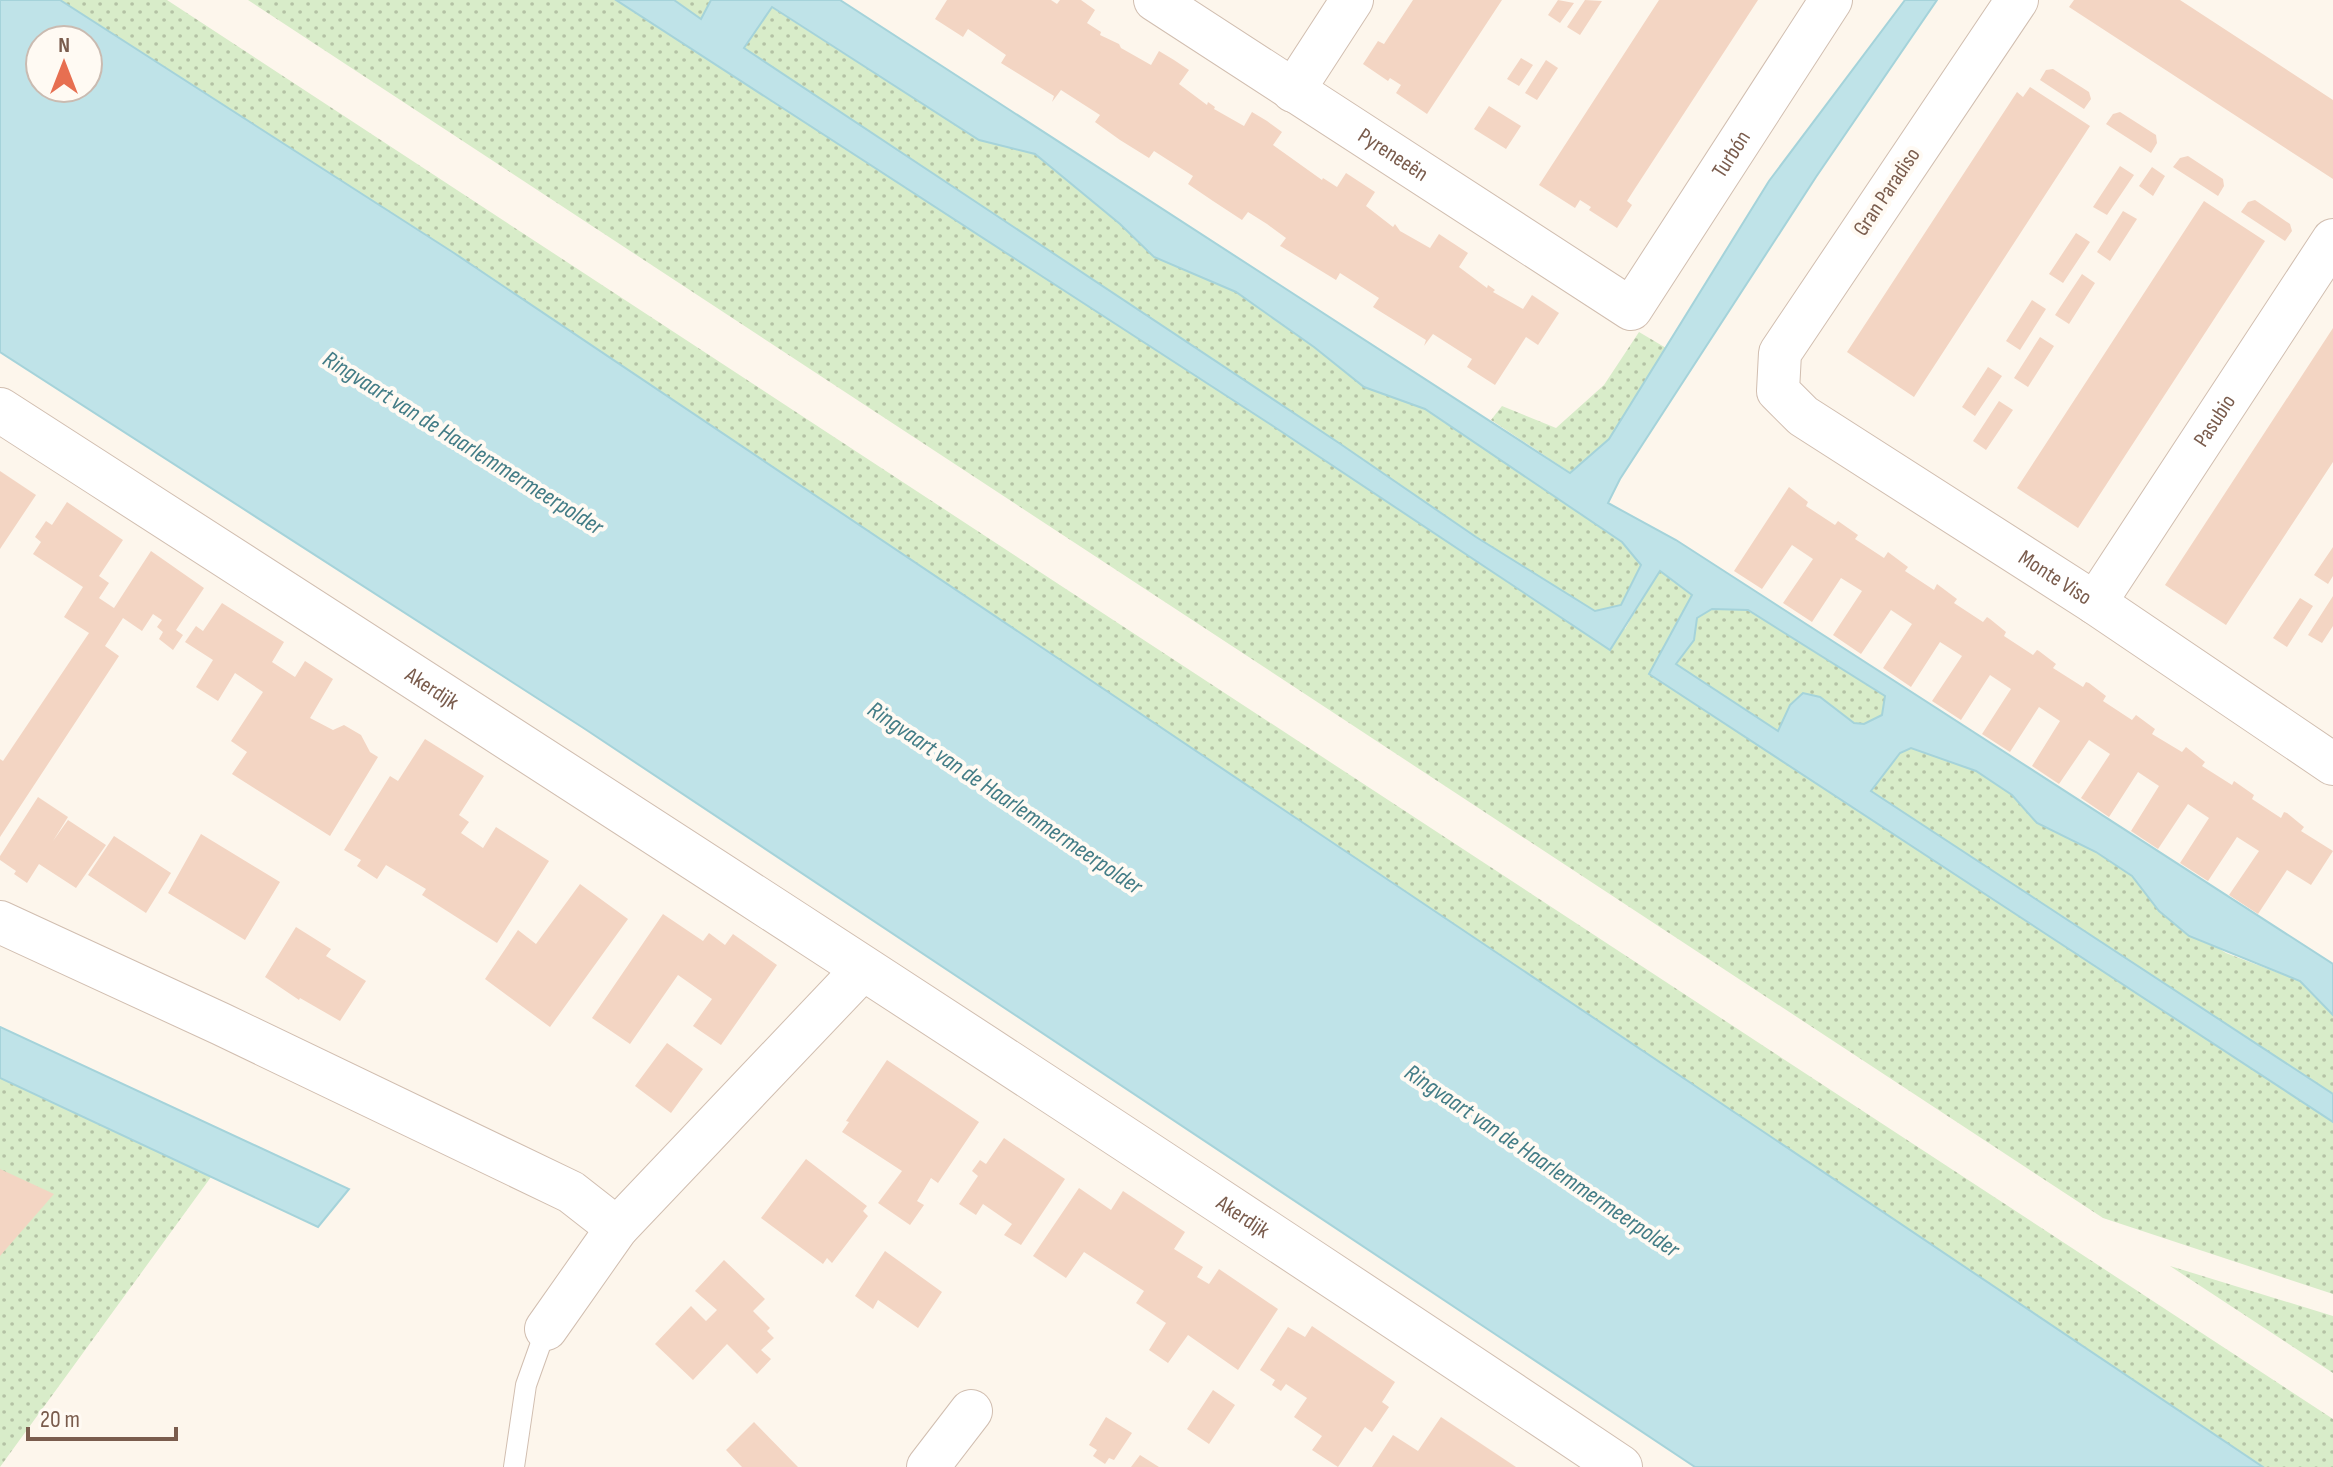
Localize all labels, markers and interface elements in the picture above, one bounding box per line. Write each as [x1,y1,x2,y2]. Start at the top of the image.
north arrow [24,24,104,104]
text: N [58,32,70,59]
street label: Pyreneeën [1353,122,1433,187]
street label: Turbón [1706,126,1756,183]
street label: Gran Paradiso [1848,143,1926,241]
water label: Ringvaart van de Haarlemmermeerpolder [317,345,610,542]
street label: Pasubio [2188,389,2241,452]
street label: Monte Viso [2013,544,2097,611]
street label: Akerdijk [399,661,464,716]
water label: Ringvaart van de Haarlemmermeerpolder [862,695,1149,902]
water label: Ringvaart van de Haarlemmermeerpolder [1399,1058,1686,1265]
street label: Akerdijk [1211,1189,1275,1244]
scale bar [28,1391,176,1441]
text: 20 m [40,1405,80,1434]

